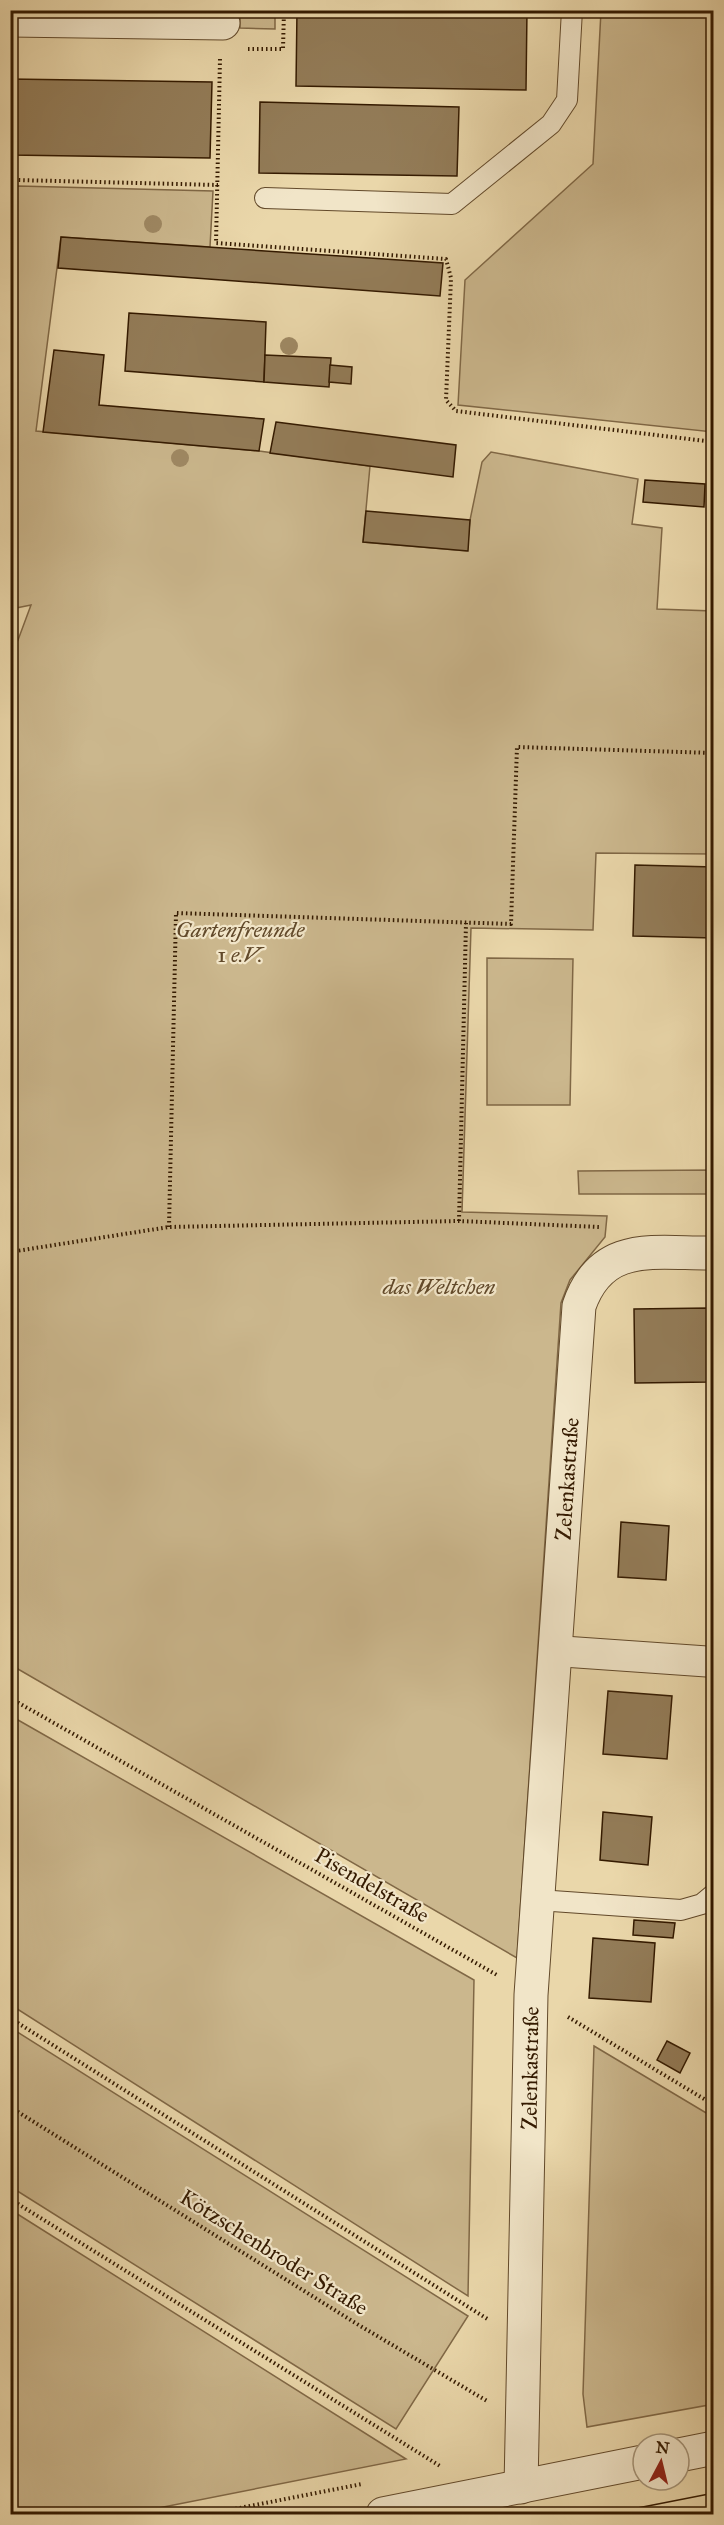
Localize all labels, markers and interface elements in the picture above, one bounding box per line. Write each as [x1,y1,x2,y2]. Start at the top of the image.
park label: Gartenfreunde 1 e.V. [176,916,305,968]
park label: das Weltchen [382,1273,496,1300]
street label: Zelenkastraße [549,1417,585,1541]
street label: Pisendelstraße [310,1841,434,1929]
street label: Zelenkastraße [515,2006,545,2130]
street label: Kötzschenbroder Straße [175,2183,373,2321]
north arrow [631,2432,691,2492]
text: N [655,2437,671,2458]

